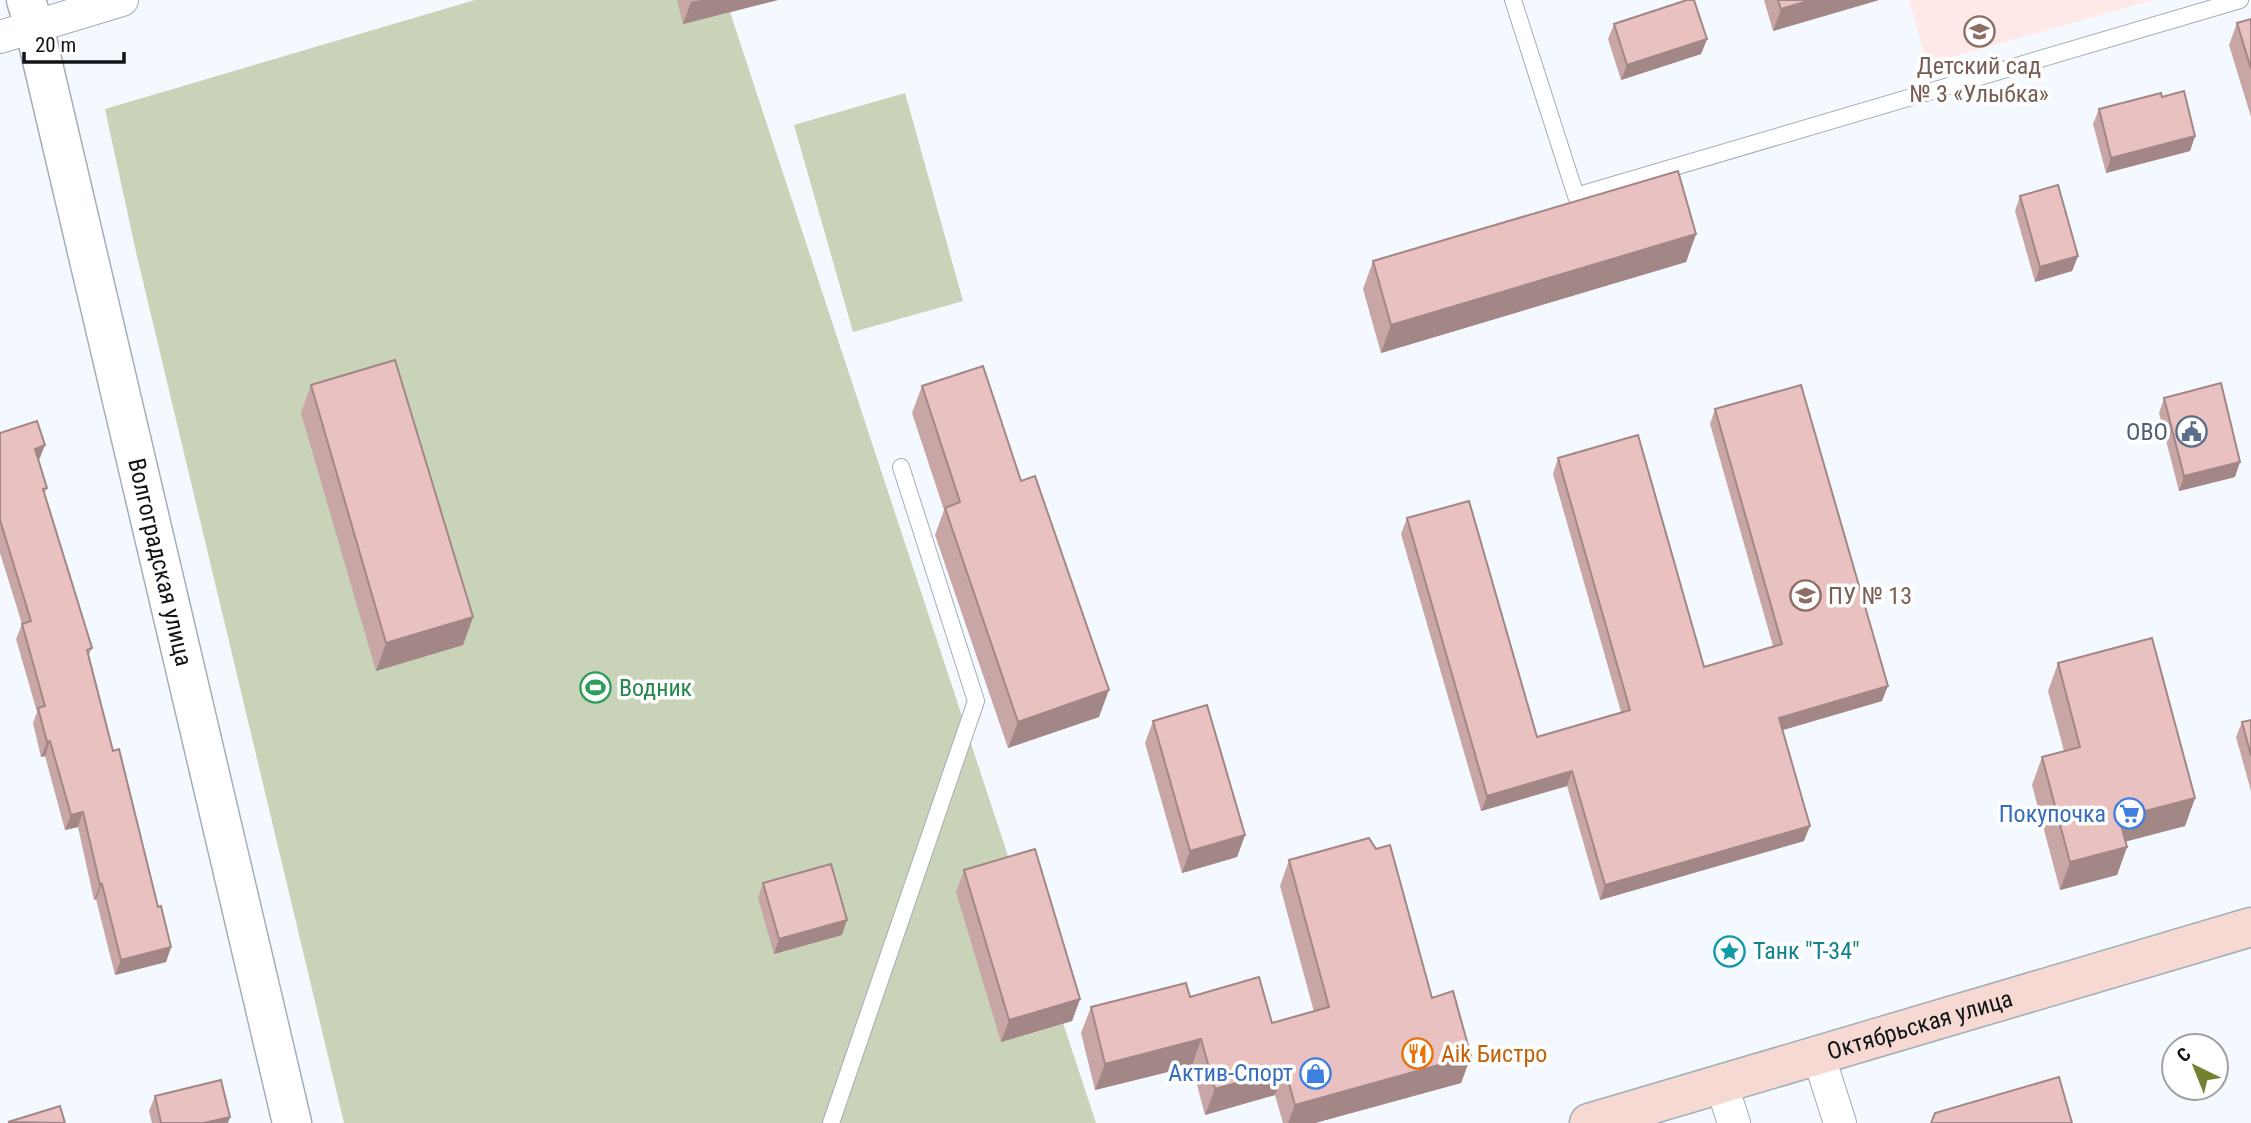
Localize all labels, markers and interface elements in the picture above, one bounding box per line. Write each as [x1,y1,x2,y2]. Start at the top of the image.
school or university icon: Детский сад № 3 «Улыбка» [1962,15,1996,49]
scale bar [24,21,124,65]
text: 20 m [35,33,76,57]
place label: Детский сад № 3 «Улыбка» [1909,52,2049,108]
public building icon: ОВО [2174,415,2208,449]
place label: ОВО [2126,418,2168,446]
street label: Волгоградская улица [122,456,198,669]
school or university icon: ПУ № 13 [1788,579,1822,613]
place label: ПУ № 13 [1828,582,1912,610]
sports icon: Водник [579,671,613,705]
place label: Водник [619,674,693,702]
supermarket icon: Покупочка [2112,797,2146,831]
place label: Покупочка [1999,800,2106,828]
place icon: Танк "Т-34" [1713,934,1747,968]
place label: Танк "Т-34" [1753,937,1860,965]
street label: Октябрьская улица [1824,984,2016,1066]
north arrow [2160,1032,2230,1102]
restaurant icon: Aik Бистро [1401,1037,1435,1071]
place label: Aik Бистро [1441,1040,1547,1068]
text: С [2172,1043,2196,1067]
shop icon: Актив-Спорт [1299,1056,1333,1090]
place label: Актив-Спорт [1168,1059,1293,1087]

